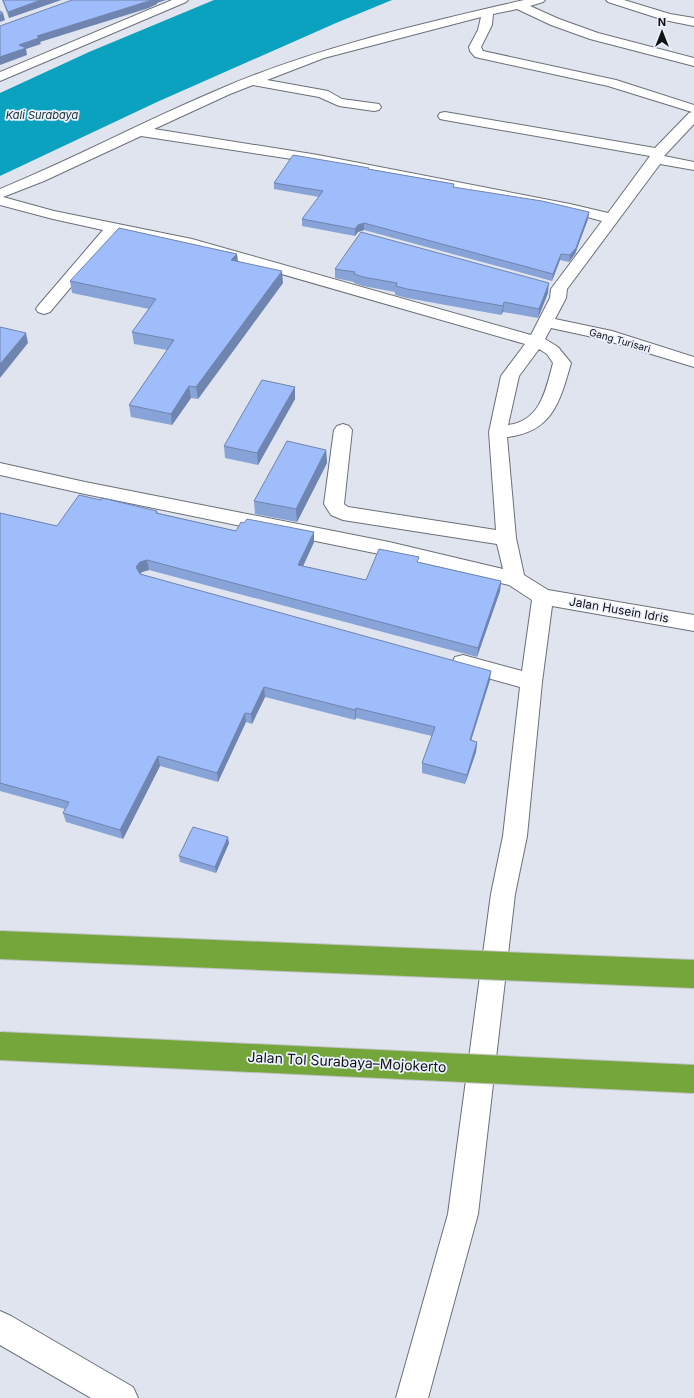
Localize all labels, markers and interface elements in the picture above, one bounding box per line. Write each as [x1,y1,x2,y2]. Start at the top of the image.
north arrow [642,12,682,52]
text: N [658,15,666,29]
water label: Kali Surabaya [6,108,78,122]
street label: Gang Turisari [588,326,652,354]
street label: Jalan Husein Idris [568,593,670,626]
street label: Jalan Tol Surabaya–Mojokerto [247,1048,447,1075]

